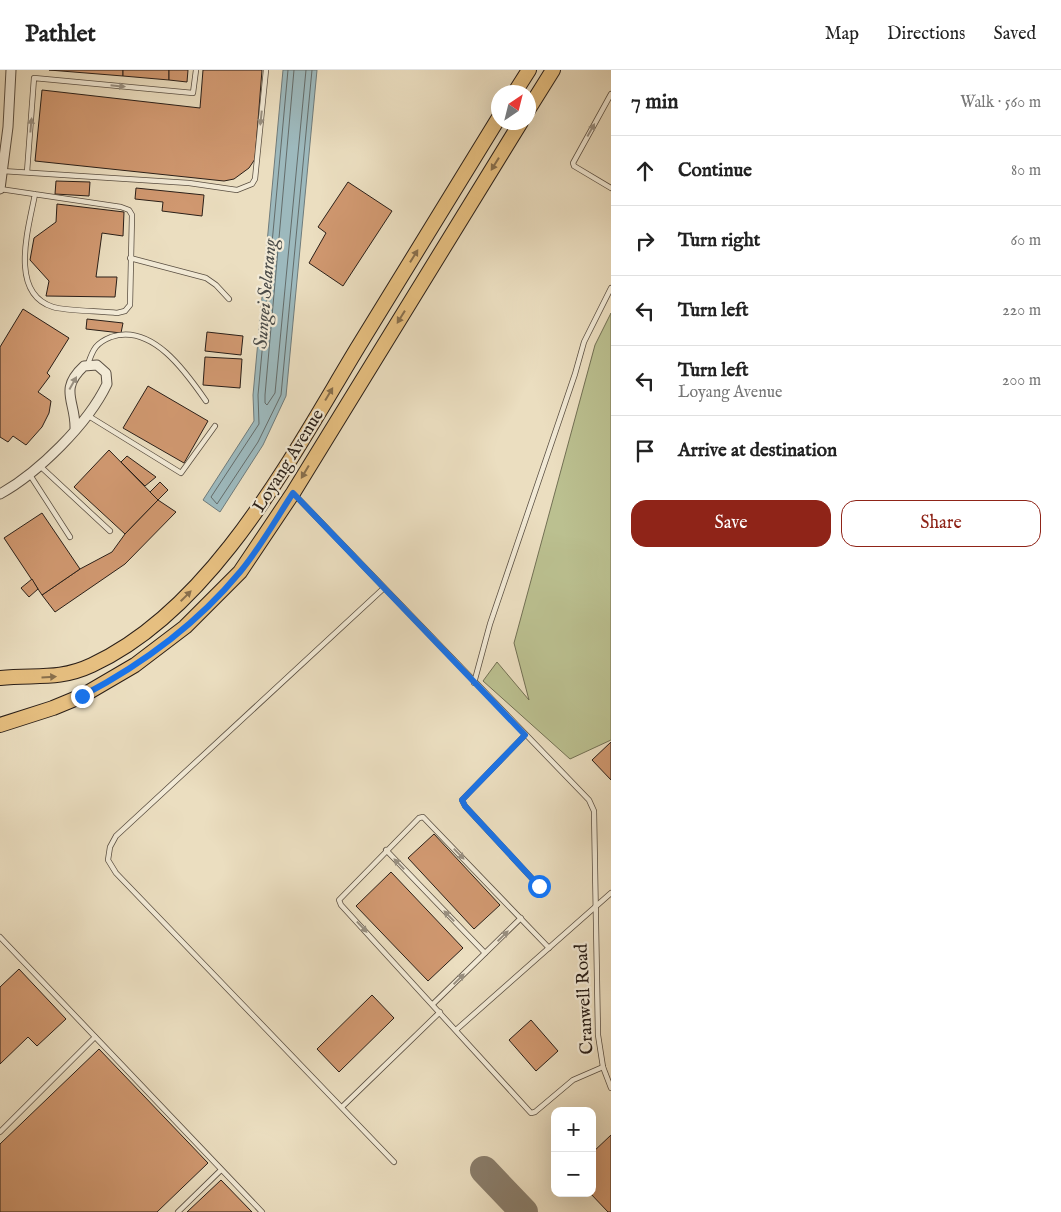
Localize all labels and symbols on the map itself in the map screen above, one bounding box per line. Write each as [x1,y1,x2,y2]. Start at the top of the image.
one-way arrow [110,82,126,90]
north arrow [491,85,536,130]
one-way arrow [257,111,265,127]
one-way arrow [27,117,35,133]
one-way arrow [587,123,595,137]
one-way arrow [491,157,500,171]
water label: Sungei Selarang [249,237,283,350]
one-way arrow [410,249,419,262]
one-way arrow [396,310,405,324]
one-way arrow [69,375,77,390]
one-way arrow [325,388,334,401]
street label: Loyang Avenue [248,405,330,517]
one-way arrow [300,466,309,479]
one-way arrow [180,591,192,603]
one-way arrow [41,672,57,680]
route end [71,685,94,708]
one-way arrow [453,848,465,860]
one-way arrow [393,859,405,871]
route start [528,875,551,898]
one-way arrow [443,910,455,922]
one-way arrow [356,921,368,933]
one-way arrow [497,930,509,942]
street label: Cranwell Road [571,943,599,1055]
one-way arrow [453,973,465,985]

